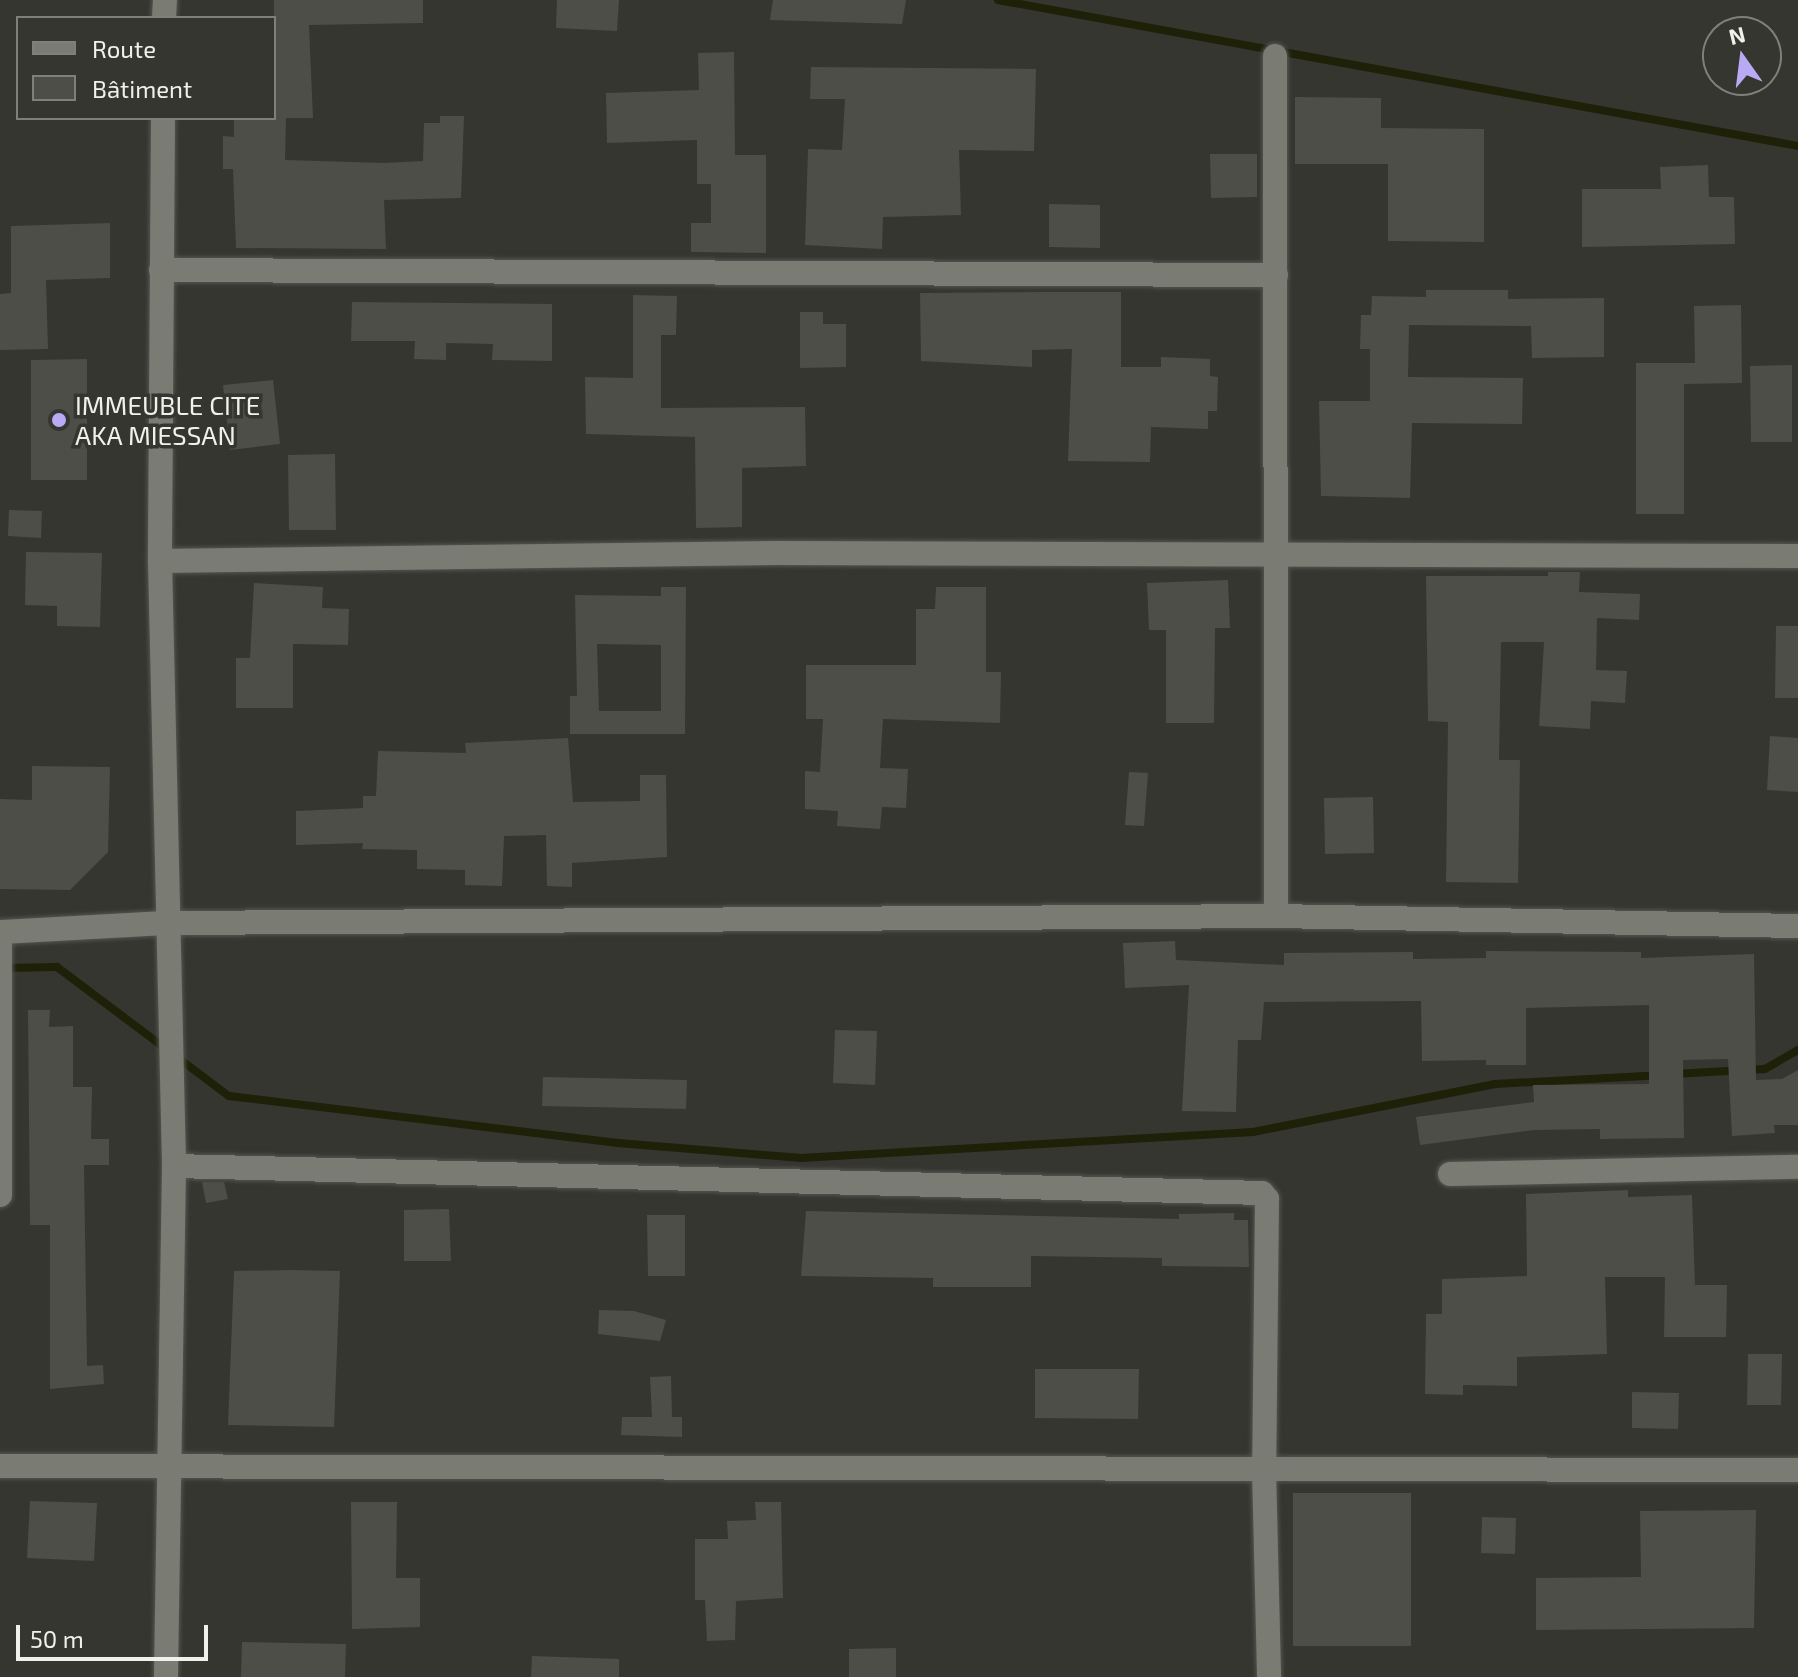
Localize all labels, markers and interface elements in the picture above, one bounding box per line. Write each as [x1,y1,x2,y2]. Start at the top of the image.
legend [16,16,276,120]
north arrow [1702,16,1782,96]
text: N [1726,20,1748,49]
text: Route [92,34,156,63]
text: Bâtiment [92,74,192,103]
place label: IMMEUBLE CITE AKA MIESSAN [75,389,260,450]
marker: IMMEUBLE CITE AKA MIESSAN [50,411,68,429]
scale bar [20,1609,212,1659]
text: 50 m [30,1624,84,1653]

